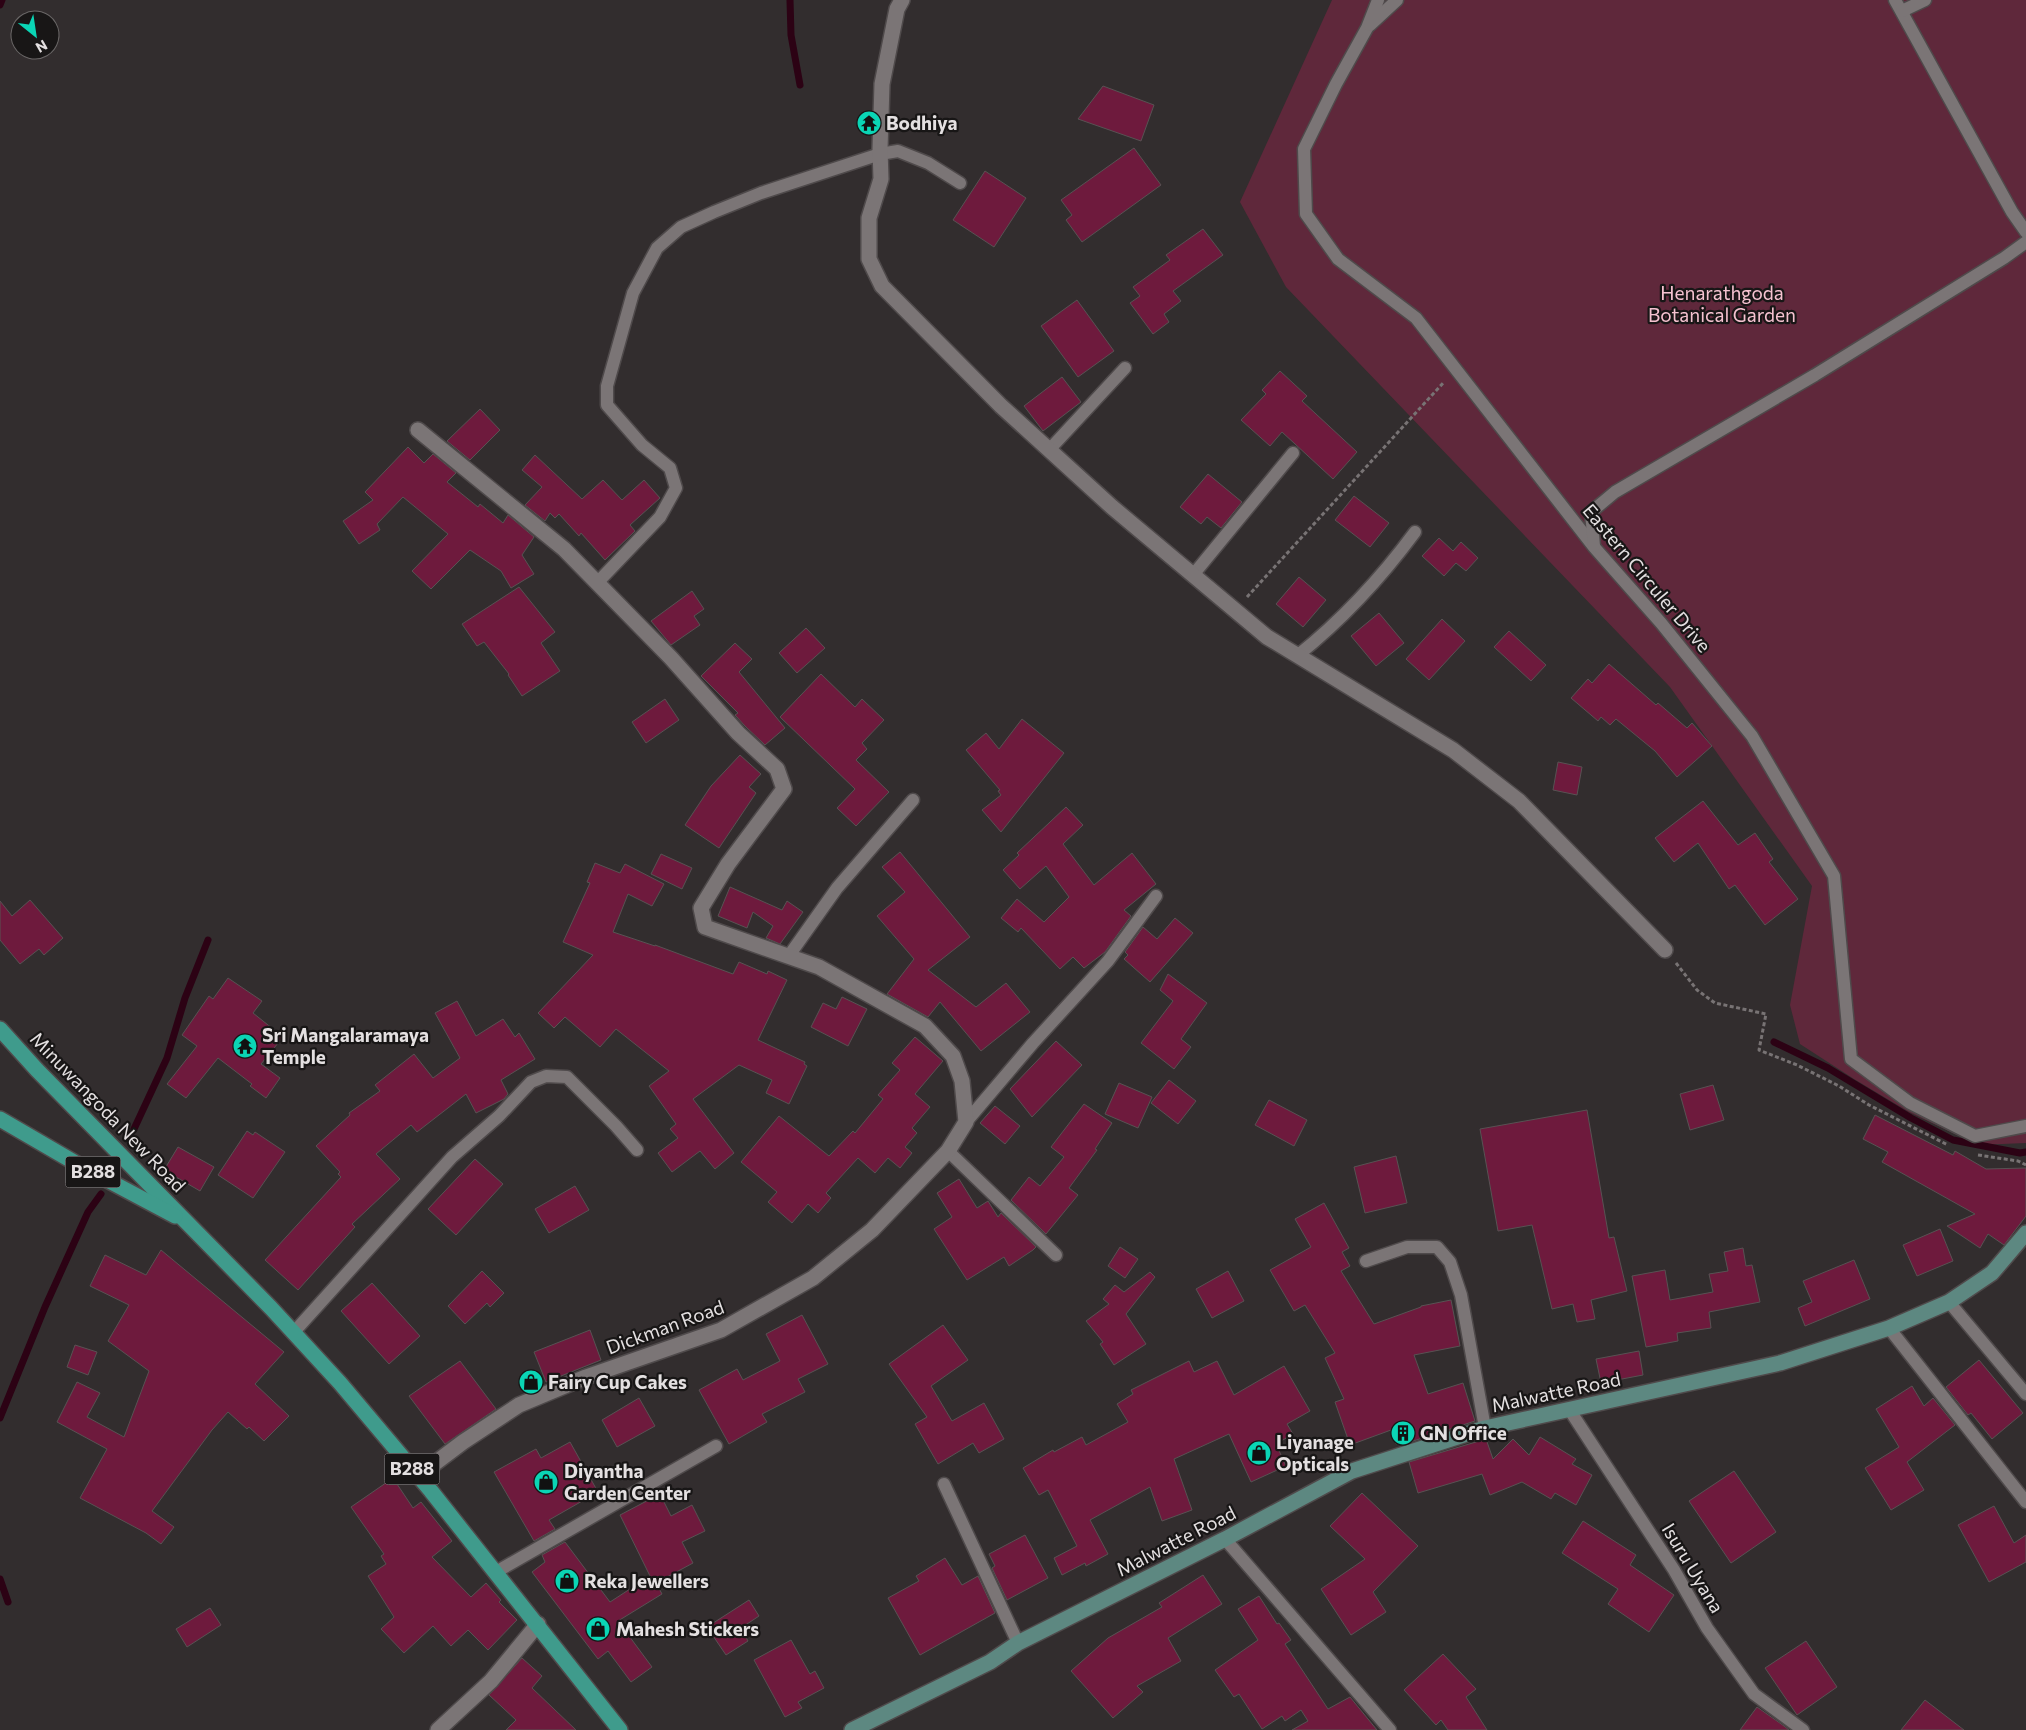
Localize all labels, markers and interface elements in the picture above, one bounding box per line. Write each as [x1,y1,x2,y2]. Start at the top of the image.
north arrow [10,10,60,60]
text: N [33,37,51,57]
temple icon: Bodhiya [856,110,882,136]
place label: Bodhiya [886,111,958,134]
park label: Henarathgoda Botanical Garden [1648,281,1796,326]
street label: Eastern Circuler Drive [1579,499,1716,657]
place label: Sri Mangalaramaya Temple [262,1023,429,1068]
street label: Minuwangoda New Road [26,1027,191,1197]
temple icon: Sri Mangalaramaya Temple [232,1033,258,1059]
road number: B288 [66,1156,120,1188]
street label: Dickman Road [603,1295,727,1359]
street label: Malwatte Road [1489,1367,1622,1416]
shop icon: Fairy Cup Cakes [518,1369,544,1395]
place label: Fairy Cup Cakes [548,1370,687,1393]
building icon: GN Office [1390,1420,1416,1446]
place label: GN Office [1420,1421,1507,1444]
place label: Liyanage Opticals [1276,1430,1354,1475]
shop icon: Liyanage Opticals [1246,1440,1272,1466]
road number: B288 [384,1454,440,1485]
place label: Diyantha Garden Center [564,1459,691,1504]
shop icon: Diyantha Garden Center [533,1469,559,1495]
street label: Malwatte Road [1112,1501,1239,1581]
street label: Isuru Uyana [1658,1519,1729,1617]
shop icon: Reka Jewellers [554,1568,580,1594]
place label: Reka Jewellers [584,1569,709,1592]
shop icon: Mahesh Stickers [585,1616,611,1642]
place label: Mahesh Stickers [616,1617,759,1640]

